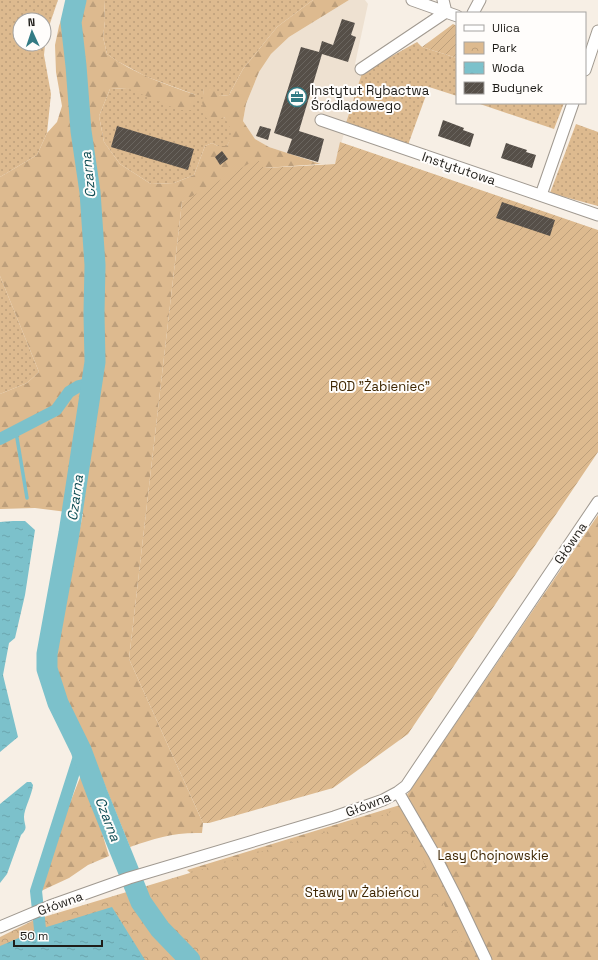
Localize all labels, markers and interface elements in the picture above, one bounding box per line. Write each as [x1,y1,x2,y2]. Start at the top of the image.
north arrow [12,12,52,52]
legend [456,12,586,104]
text: N [27,15,36,29]
text: Ulica [492,20,520,36]
text: Park [492,40,517,56]
text: Woda [492,60,524,76]
text: Budynek [492,80,544,96]
place label: Instytut Rybactwa Śródlądowego [311,82,430,114]
office icon: Instytut Rybactwa Śródlądowego [286,86,308,108]
street label: Instytutowa [420,148,499,189]
water label: Czarna [77,150,99,199]
park label: ROD "Żabieniec" [330,378,430,395]
water label: Czarna [63,473,87,522]
street label: Główna [550,519,591,568]
street label: Główna [343,788,394,821]
water label: Czarna [91,794,125,845]
park label: Lasy Chojnowskie [437,847,549,864]
park label: Stawy w Żabieńcu [305,884,419,901]
street label: Główna [35,887,86,920]
scale bar [14,922,102,948]
text: 50 m [20,928,48,944]

